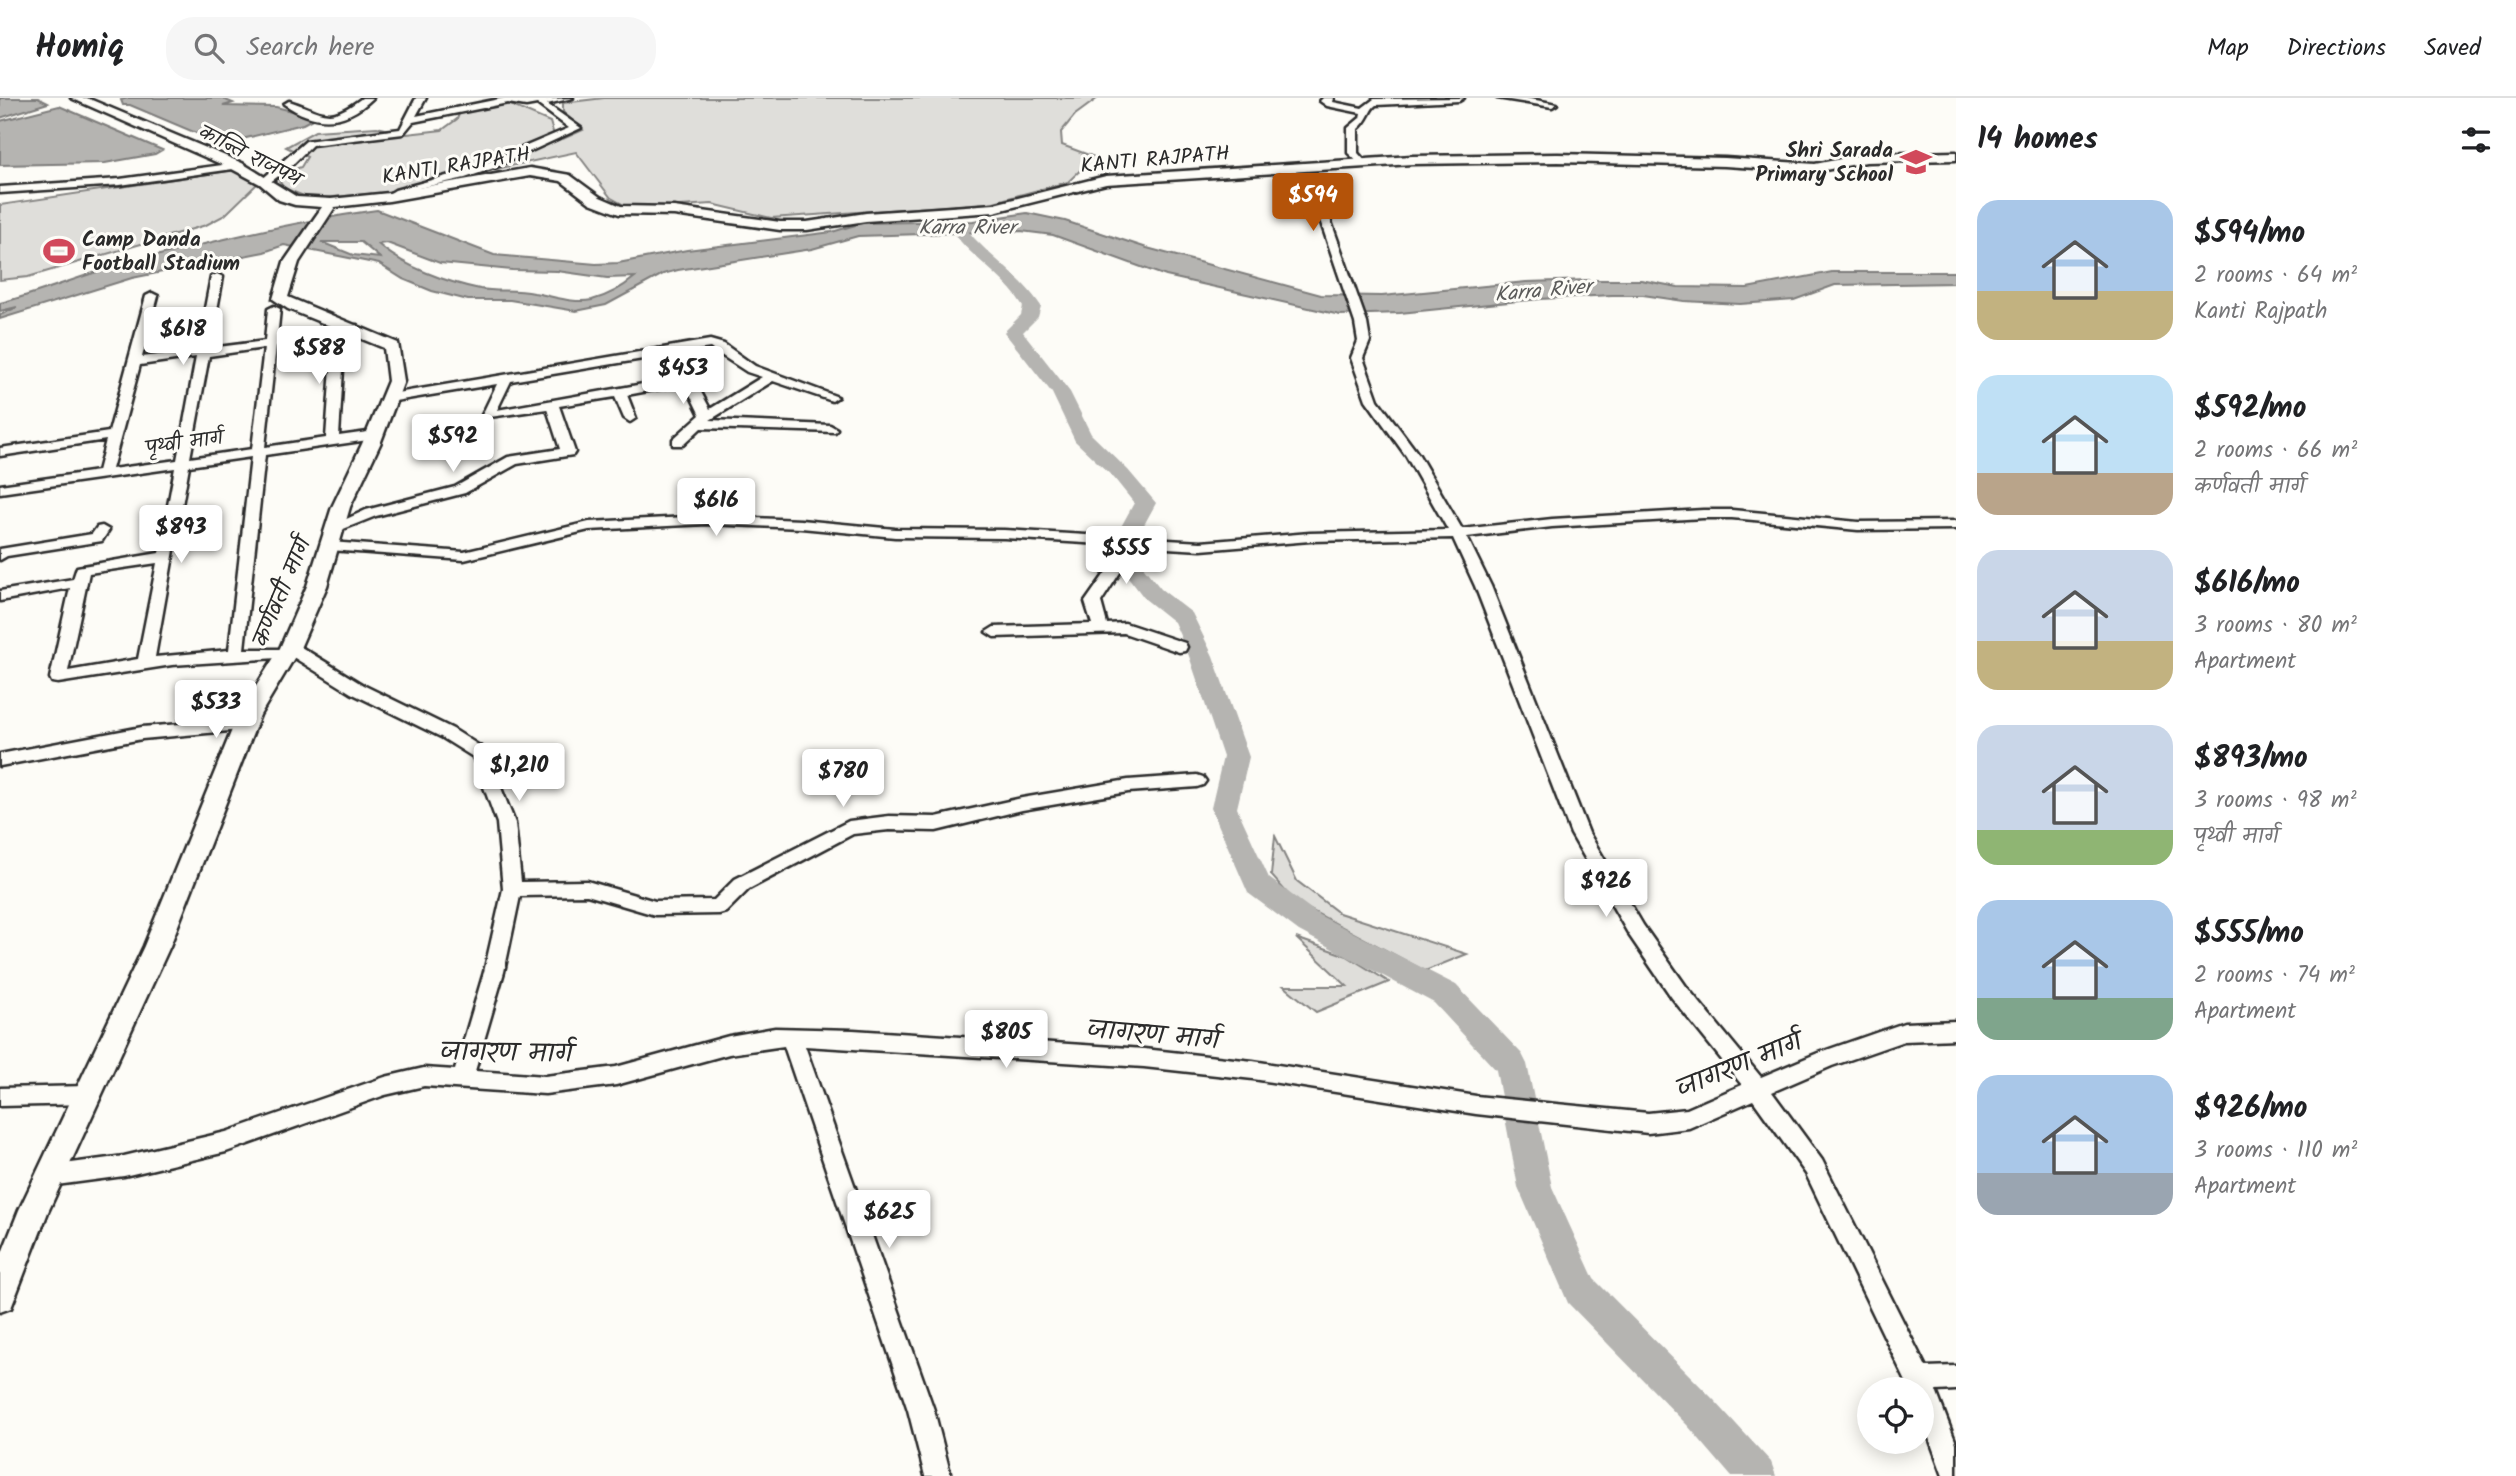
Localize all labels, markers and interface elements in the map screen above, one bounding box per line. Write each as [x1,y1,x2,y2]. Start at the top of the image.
search box [166,17,656,80]
text: Homiq [35,22,124,75]
text: Search here [246,27,374,69]
icon: search [190,29,228,67]
text: Map [2207,29,2249,68]
text: Directions [2287,29,2386,68]
text: Saved [2424,29,2481,68]
street label: कान्ति राजपथ [192,116,310,198]
text: 14 homes [1977,116,2098,164]
icon: filters [2457,121,2495,159]
place label: Shri Sarada Primary School [1755,135,1893,192]
street label: KANTI RAJPATH [380,138,533,195]
street label: KANTI RAJPATH [1079,138,1231,183]
school or university icon: Shri Sarada Primary School [1899,145,1933,179]
pin: $594 [1272,174,1354,233]
text: $594 [1288,178,1338,214]
text: $594/mo [2194,210,2305,258]
water label: Karra River [919,212,1020,245]
place label: Camp Danda Football Stadium [82,224,240,281]
icon: home [2033,228,2117,312]
sports icon: Camp Danda Football Stadium [42,234,76,268]
text: 2 rooms · 64 m² [2194,258,2357,294]
water label: Karra River [1493,270,1597,312]
text: Kanti Rajpath [2194,294,2327,330]
pin: $618 [142,308,224,367]
text: $618 [160,312,206,348]
pin: $588 [278,327,360,386]
text: $588 [293,331,345,367]
pin: $453 [642,346,724,406]
text: $453 [658,351,708,387]
text: $592/mo [2194,385,2306,433]
icon: home [2033,403,2117,487]
pin: $592 [412,414,494,474]
text: $592 [428,419,478,455]
street label: पृथ्वी मार्ग [143,421,229,465]
text: 2 rooms · 66 m² [2194,433,2357,469]
text: कर्णवती मार्ग [2194,469,2305,505]
pin: $616 [675,478,757,538]
text: $616 [693,483,739,519]
pin: $893 [140,505,222,565]
text: $893 [155,510,207,546]
pin: $555 [1085,526,1167,586]
street label: कर्णवती मार्ग [242,527,325,653]
text: $555 [1102,531,1150,567]
text: $616/mo [2194,560,2300,608]
icon: home [2033,578,2117,662]
text: 3 rooms · 80 m² [2194,608,2357,644]
text: Apartment [2194,644,2296,680]
pin: $533 [175,680,257,740]
text: $533 [191,685,241,721]
text: $893/mo [2194,735,2308,783]
pin: $1,210 [462,744,576,803]
text: $1,210 [490,748,548,784]
pin: $780 [802,750,884,809]
icon: home [2033,753,2117,837]
text: $780 [818,754,868,790]
text: 3 rooms · 98 m² [2194,783,2357,819]
text: पृथ्वी मार्ग [2194,819,2278,855]
pin: $926 [1565,860,1647,919]
text: $926 [1580,864,1632,900]
text: $555/mo [2194,910,2304,958]
icon: home [2033,928,2117,1012]
text: 2 rooms · 74 m² [2194,958,2355,994]
text: Apartment [2194,994,2296,1030]
street label: जागरण मार्ग [1085,1007,1226,1064]
pin: $805 [965,1010,1047,1070]
text: $805 [981,1015,1031,1051]
street label: जागरण मार्ग [1669,1019,1814,1112]
street label: जागरण मार्ग [439,1030,578,1077]
text: $926/mo [2194,1085,2307,1133]
icon: home [2033,1103,2117,1187]
text: 3 rooms · 110 m² [2194,1133,2357,1169]
text: Apartment [2194,1169,2296,1205]
pin: $625 [848,1190,930,1250]
text: $625 [863,1195,915,1231]
map controls [1857,1377,1934,1454]
button: locate [1857,1377,1934,1454]

